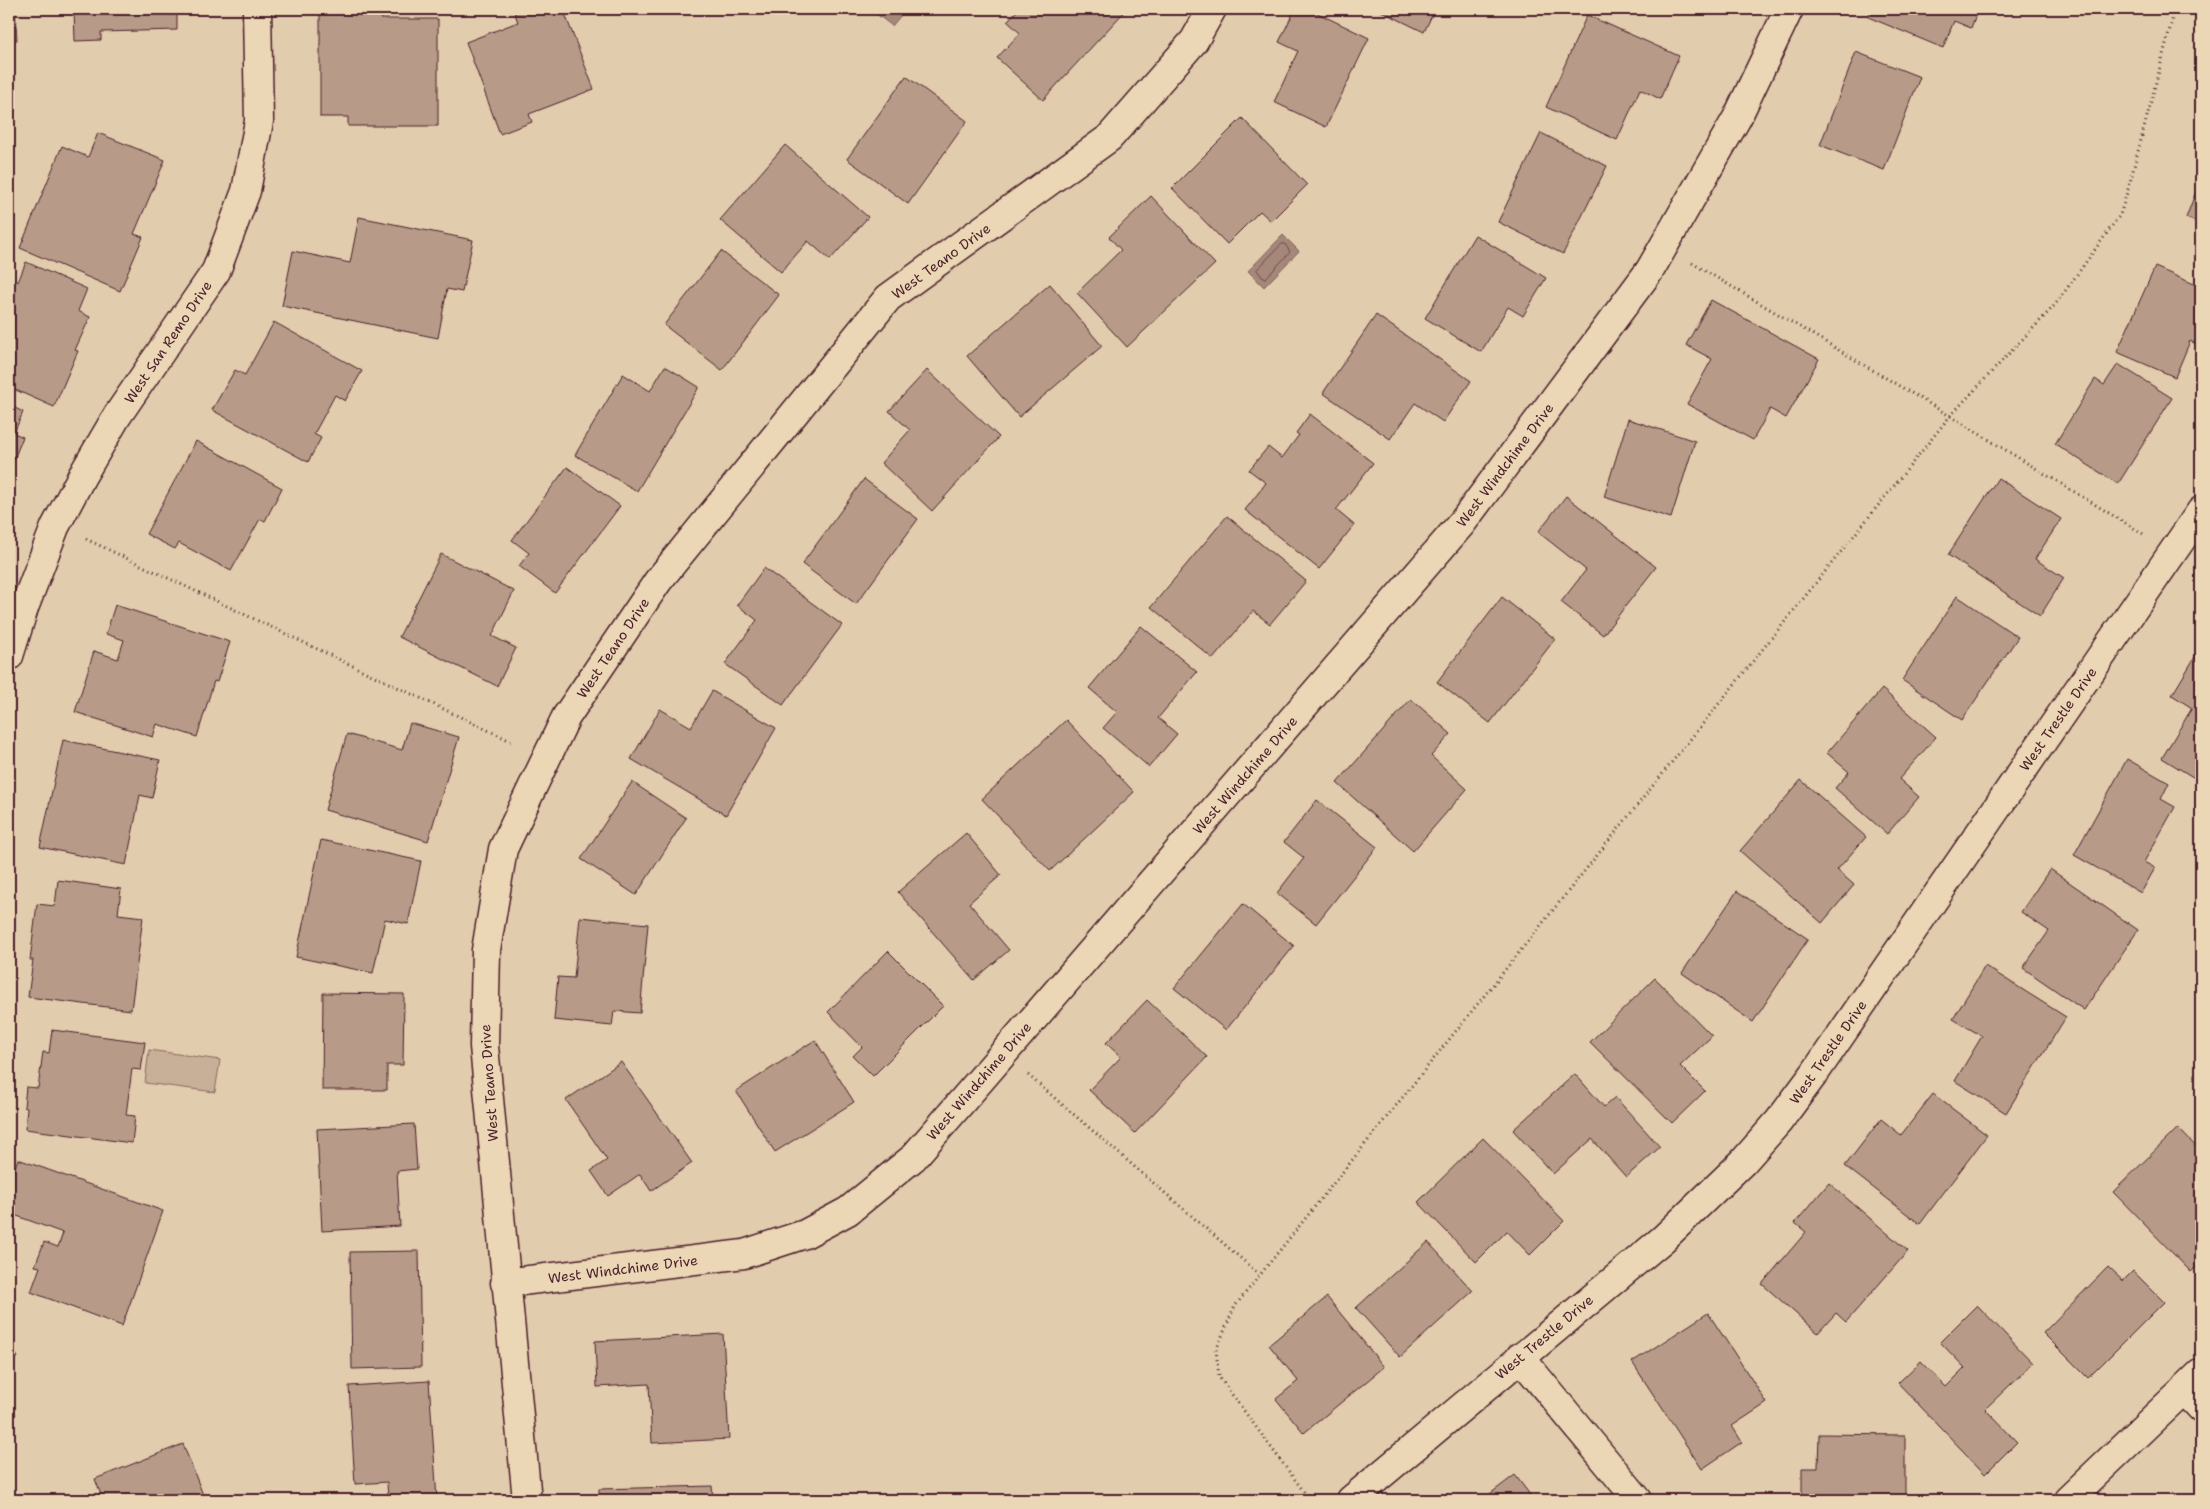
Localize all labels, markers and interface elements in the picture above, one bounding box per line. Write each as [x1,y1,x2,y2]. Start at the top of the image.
street label: West Teano Drive [888,219,994,303]
street label: West San Remo Drive [120,277,216,407]
street label: West Windchime Drive [1452,399,1558,531]
street label: West Teano Drive [573,594,653,702]
street label: West Trestle Drive [2015,663,2101,775]
street label: West Windchime Drive [1189,712,1301,838]
street label: West Trestle Drive [1785,996,1871,1108]
street label: West Windchime Drive [923,1018,1035,1144]
street label: West Teano Drive [476,1024,502,1142]
street label: West Windchime Drive [547,1251,699,1287]
street label: West Trestle Drive [1491,1291,1597,1383]

